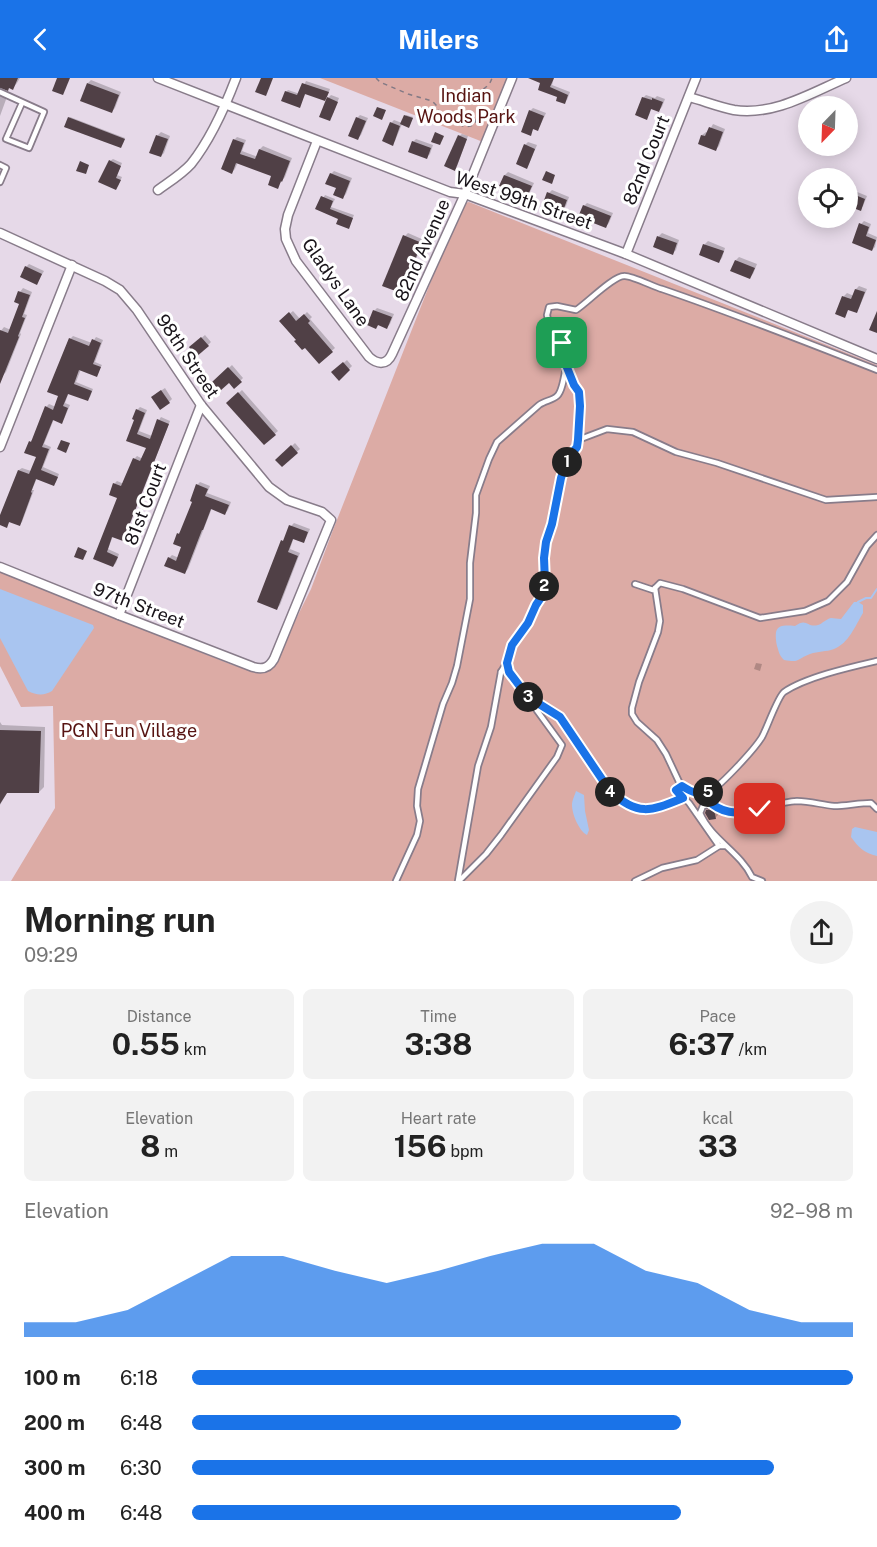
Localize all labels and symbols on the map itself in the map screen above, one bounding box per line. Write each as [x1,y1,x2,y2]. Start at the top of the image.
park label: Indian Woods Park [416,85,516,127]
north arrow [798,96,858,156]
street label: 82nd Court [619,112,673,208]
street label: West 99th Street [453,167,595,233]
street label: 82nd Avenue [390,196,454,304]
street label: Gladys Lane [298,234,374,330]
street label: 98th Street [152,310,224,402]
pin [536,317,587,368]
pin: 1 [552,447,582,477]
street label: 81st Court [120,460,170,548]
pin: 2 [529,571,559,601]
street label: 97th Street [90,578,188,632]
pin: 3 [513,682,543,712]
park label: PGN Fun Village [61,720,197,741]
pin: 4 [595,777,625,807]
pin: 5 [693,777,723,807]
pin [734,783,785,834]

